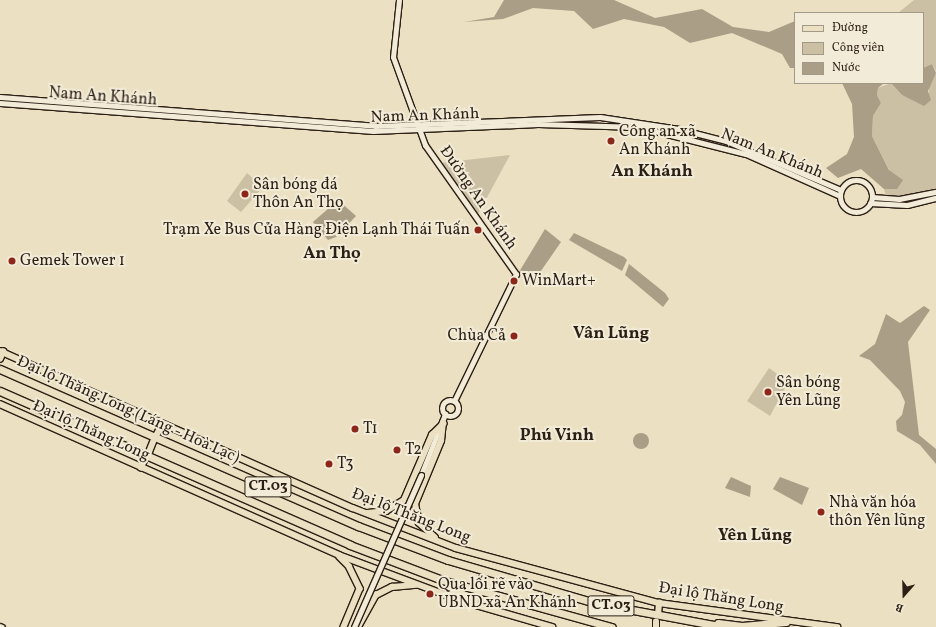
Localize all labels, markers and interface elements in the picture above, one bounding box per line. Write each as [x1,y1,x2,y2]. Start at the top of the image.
legend [794,12,924,84]
text: Đường [832,20,868,36]
text: Công viên [832,40,884,56]
text: Nước [832,60,860,76]
street label: Nam An Khánh [48,84,158,110]
street label: Nam An Khánh [370,105,480,127]
place label: Công an xã An Khánh [619,122,696,160]
street label: Nam An Khánh [718,125,826,183]
marker: Công an xã An Khánh [606,136,616,146]
street label: Đường An Khánh [435,142,521,254]
district label: An Khánh [611,162,693,182]
place label: Sân bóng đá Thôn An Thọ [253,175,344,213]
marker: Sân bóng đá Thôn An Thọ [240,189,250,199]
place label: Trạm Xe Bus Cửa Hàng Điện Lạnh Thái Tuấn [162,220,470,240]
marker: Trạm Xe Bus Cửa Hàng Điện Lạnh Thái Tuấn [473,225,483,235]
district label: An Thọ [303,244,361,264]
place label: Gemek Tower 1 [20,251,125,271]
marker: Gemek Tower 1 [7,256,17,266]
place label: WinMart+ [522,271,596,291]
marker: WinMart+ [509,276,519,286]
district label: Vân Lũng [573,324,649,344]
place label: Chùa Cả [447,326,506,346]
marker: Chùa Cả [509,331,519,341]
street label: Đại lộ Thăng Long (Láng - Hoà Lạc) [13,352,243,468]
place label: Sân bóng Yên Lũng [776,373,841,411]
marker: Sân bóng Yên Lũng [763,387,773,397]
street label: Đại lộ Thăng Long [29,396,153,466]
place label: T1 [363,419,378,439]
marker: T1 [350,424,360,434]
district label: Phú Vinh [520,426,594,446]
place label: T2 [405,440,422,460]
marker: T2 [392,445,402,455]
place label: T3 [337,454,353,474]
marker: T3 [324,459,334,469]
road number: CT.03 [244,474,292,500]
street label: Đại lộ Thăng Long [348,484,474,548]
place label: Nhà văn hóa thôn Yên lũng [829,493,926,531]
marker: Nhà văn hóa thôn Yên lũng [816,507,826,517]
district label: Yên Lũng [718,526,792,546]
place label: Qua lối rẽ vào UBND xã An Khánh [438,575,576,613]
north arrow [884,575,924,615]
street label: Đại lộ Thăng Long [657,579,785,617]
marker: Qua lối rẽ vào UBND xã An Khánh [425,589,435,599]
road number: CT.03 [587,593,635,619]
text: B [894,598,906,615]

